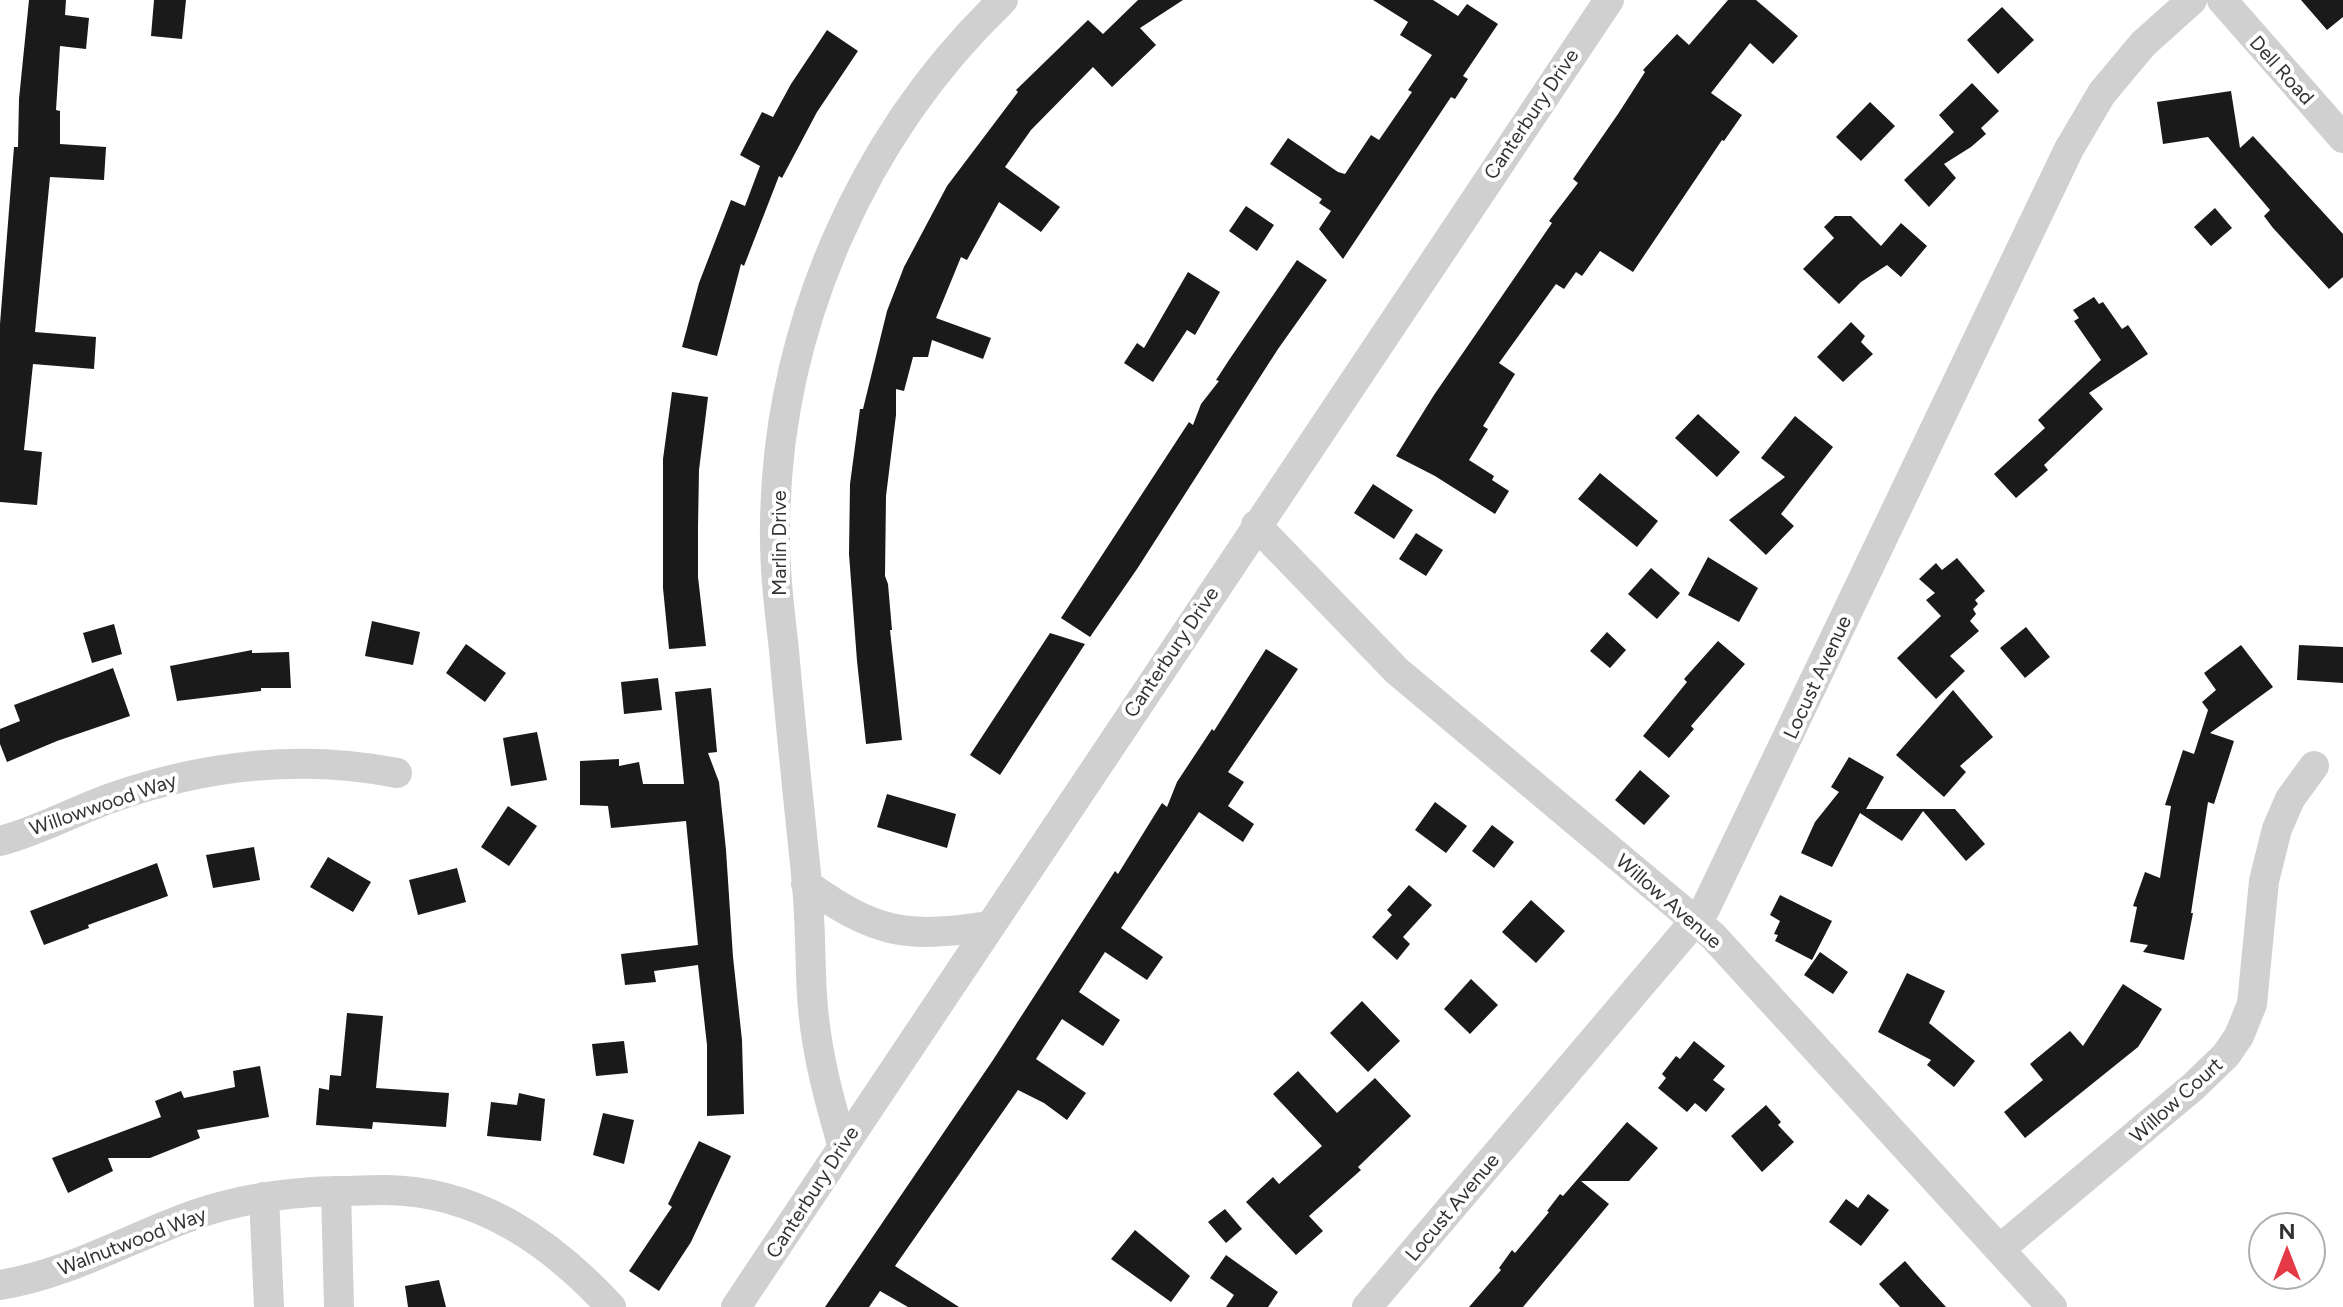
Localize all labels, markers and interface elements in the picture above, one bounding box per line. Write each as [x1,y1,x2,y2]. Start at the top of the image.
street label: Dell Road [2245,31,2319,109]
street label: Canterbury Drive [1478,44,1584,184]
street label: Marlin Drive [767,490,791,596]
street label: Canterbury Drive [1118,582,1224,722]
street label: Locust Avenue [1778,611,1856,743]
street label: Willowwood Way [26,767,180,840]
street label: Willow Avenue [1611,849,1727,953]
street label: Willow Court [2125,1052,2227,1148]
street label: Canterbury Drive [760,1122,864,1262]
street label: Locust Avenue [1400,1148,1504,1266]
street label: Walnutwood Way [54,1201,210,1280]
north arrow [2247,1211,2327,1291]
text: N [2278,1218,2296,1245]

